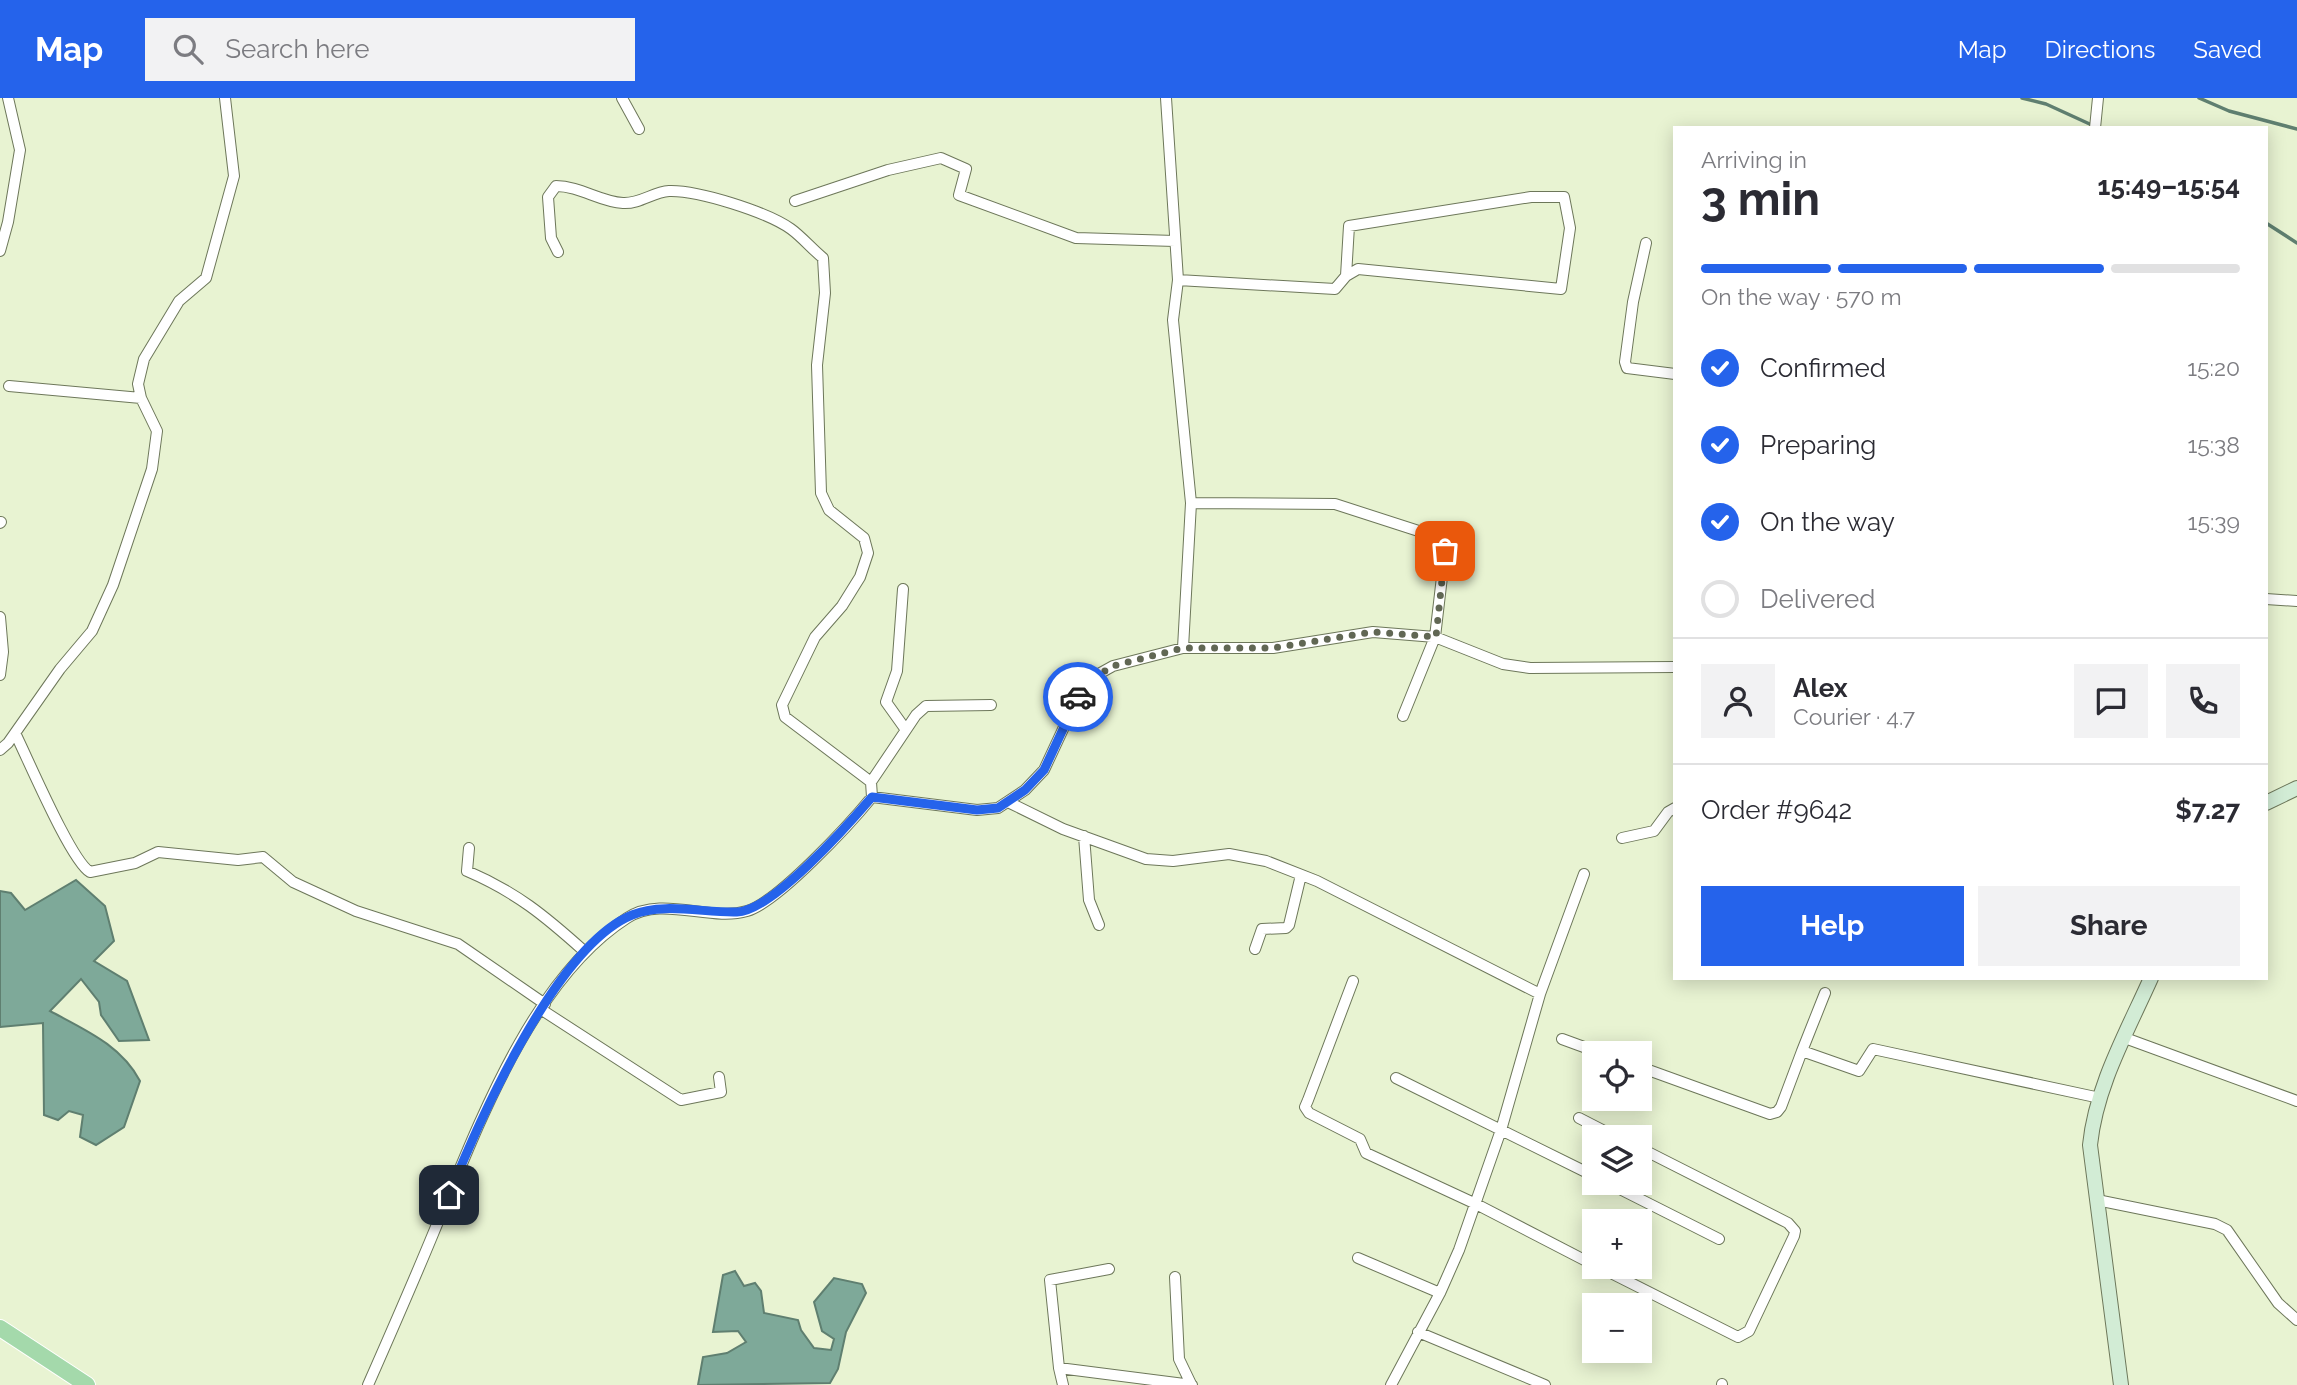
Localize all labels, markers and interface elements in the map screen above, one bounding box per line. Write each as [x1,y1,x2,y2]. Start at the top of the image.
search box [145,18,635,81]
text: Map [35,30,103,69]
icon: search [169,30,207,68]
text: Search here [225,34,370,64]
text: Map [1958,35,2007,64]
text: Directions [2045,35,2155,64]
text: Saved [2193,35,2262,64]
text: Arriving in [1701,146,1807,173]
text: 15:49–15:54 [2098,171,2240,201]
text: 3 min [1701,172,1820,226]
text: On the way · 570 m [1701,283,1902,310]
icon: check [1701,349,1739,387]
text: Confirmed [1760,353,1886,383]
text: 15:20 [2187,354,2240,381]
icon: check [1701,426,1739,464]
text: Preparing [1760,430,1876,460]
text: 15:38 [2187,431,2240,458]
icon: check [1701,503,1739,541]
text: On the way [1760,507,1895,537]
text: 15:39 [2188,508,2240,535]
pin [1415,521,1475,581]
icon: bag [1426,532,1464,570]
text: Delivered [1760,584,1875,614]
courier [1043,662,1113,732]
button: person [1701,664,1775,738]
button: chat [2074,664,2148,738]
button: phone [2166,664,2240,738]
text: Alex [1793,673,1848,703]
icon: car [1059,678,1097,716]
text: Courier · 4.7 [1793,703,1915,730]
text: Order #9642 [1701,795,1852,825]
text: $7.27 [2175,795,2240,825]
button: Help [1701,886,1964,966]
button: Share [1978,886,2240,966]
map controls [1582,1041,1652,1363]
button: locate [1582,1041,1652,1111]
button: layers [1582,1125,1652,1195]
pin [419,1165,479,1225]
icon: home [430,1176,468,1214]
button: + [1582,1209,1652,1279]
button: − [1582,1293,1652,1363]

